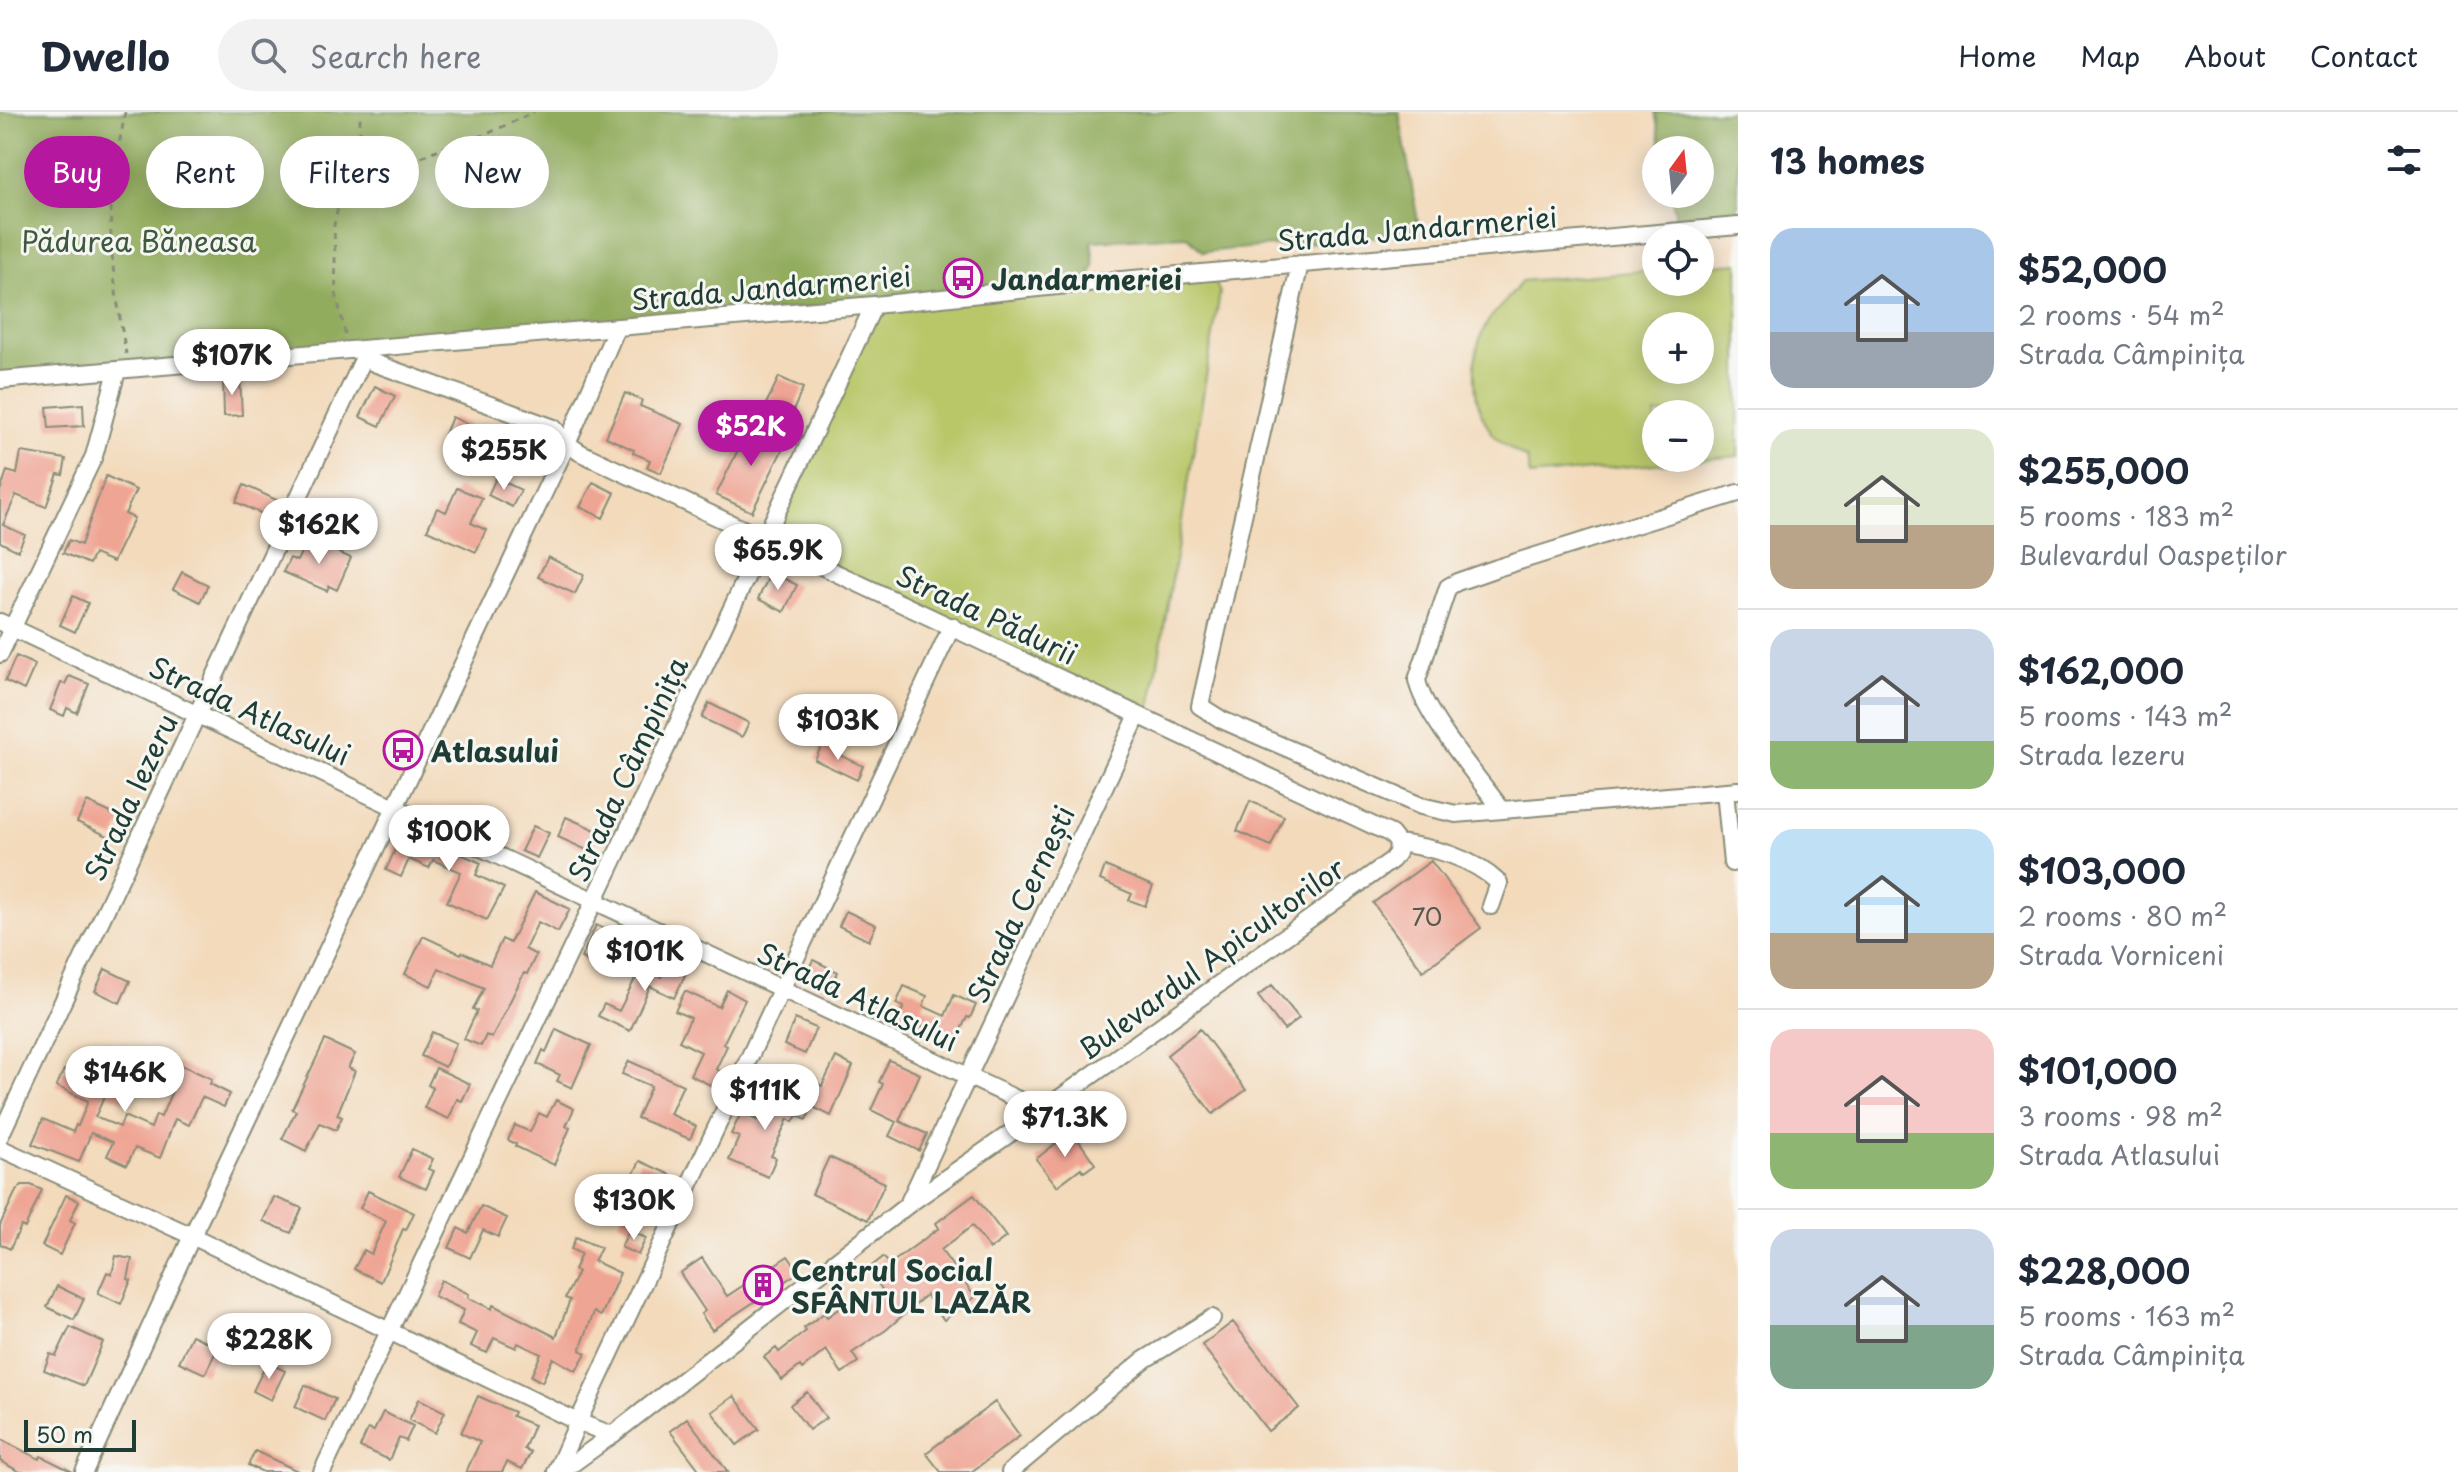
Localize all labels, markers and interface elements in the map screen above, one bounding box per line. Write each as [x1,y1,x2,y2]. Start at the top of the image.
search box [218,19,778,91]
text: Dwello [40,27,170,84]
icon: search [246,33,290,77]
text: Search here [310,33,481,78]
text: Home [1958,34,2036,77]
text: Map [2080,34,2140,77]
text: About [2184,34,2266,77]
text: Contact [2310,34,2418,77]
text: 13 homes [1770,134,1925,186]
chip: Buy [24,136,130,208]
chip: Rent [146,136,264,208]
chip: Filters [280,136,419,208]
chip: New [435,136,549,208]
north arrow [1642,136,1714,208]
map controls [1642,136,1714,472]
icon: filters [2382,138,2426,182]
street label: Strada Jandarmeriei [1275,194,1559,262]
park label: Pădurea Băneasa [21,219,257,262]
button: locate [1642,224,1714,296]
text: $52,000 [2018,243,2167,295]
street label: Strada Jandarmeriei [629,253,913,321]
bus stop icon: Jandarmeriei [942,257,984,299]
place label: Jandarmeriei [991,257,1182,300]
icon: home [1834,260,1930,356]
text: 2 rooms · 54 m² [2018,295,2225,334]
button: + [1642,312,1714,384]
pin: $107K [176,329,288,397]
text: Strada Câmpinița [2018,334,2245,373]
text: $107K [192,335,272,374]
pin: $52K [704,400,798,468]
button: − [1642,400,1714,472]
text: $52K [716,406,786,445]
pin: $255K [448,424,560,492]
text: $255K [461,430,547,469]
text: $255,000 [2018,444,2189,496]
icon: home [1834,461,1930,557]
text: 5 rooms · 183 m² [2018,496,2234,535]
pin: $162K [263,498,375,566]
text: $162K [278,504,360,543]
pin: $65.9K [713,524,843,592]
text: $65.9K [733,530,823,569]
text: Bulevardul Oaspeților [2018,535,2287,574]
street label: Strada Pădurii [889,553,1085,675]
text: $162,000 [2018,644,2184,696]
street label: Strada Atlasului [142,645,358,775]
street label: Strada Câmpinița [556,649,698,889]
icon: home [1834,661,1930,757]
pin: $103K [782,694,894,762]
text: 5 rooms · 143 m² [2018,696,2233,735]
text: $103K [797,700,879,739]
street label: Strada Iezeru [72,706,188,888]
bus stop icon: Atlasului [382,729,424,771]
place label: Atlasului [430,729,559,772]
text: Strada Iezeru [2018,735,2185,774]
street label: Strada Cernești [955,798,1085,1010]
pin: $100K [393,805,505,873]
text: $100K [407,811,491,850]
text: $103,000 [2018,844,2186,896]
street label: Bulevardul Apicultorilor [1069,846,1353,1070]
icon: home [1834,861,1930,957]
text: 2 rooms · 80 m² [2018,896,2227,935]
house number: 70 [1412,898,1442,934]
pin: $101K [589,925,701,993]
text: $101K [606,931,684,970]
street label: Strada Atlasului [750,931,966,1061]
text: Strada Vorniceni [2018,935,2224,974]
text: $101,000 [2018,1044,2177,1096]
pin: $146K [69,1046,181,1114]
text: $146K [83,1052,167,1091]
icon: home [1834,1061,1930,1157]
pin: $111K [709,1064,821,1132]
text: $111K [729,1070,801,1109]
pin: $71.3K [1000,1091,1130,1159]
text: 3 rooms · 98 m² [2018,1096,2223,1135]
text: $71.3K [1022,1097,1108,1136]
text: Strada Atlasului [2018,1135,2220,1174]
pin: $130K [578,1174,690,1242]
text: $130K [592,1180,676,1219]
text: $228,000 [2018,1244,2190,1296]
place label: Centrul Social SFÂNTUL LAZĂR [791,1248,1031,1323]
icon: home [1834,1261,1930,1357]
building icon: Centrul Social SFÂNTUL LAZĂR [742,1264,784,1306]
text: 5 rooms · 163 m² [2018,1296,2235,1335]
pin: $228K [213,1313,325,1381]
text: $228K [225,1319,313,1358]
text: Strada Câmpinița [2018,1335,2245,1374]
scale bar [24,1416,136,1452]
text: 50 m [36,1417,93,1450]

